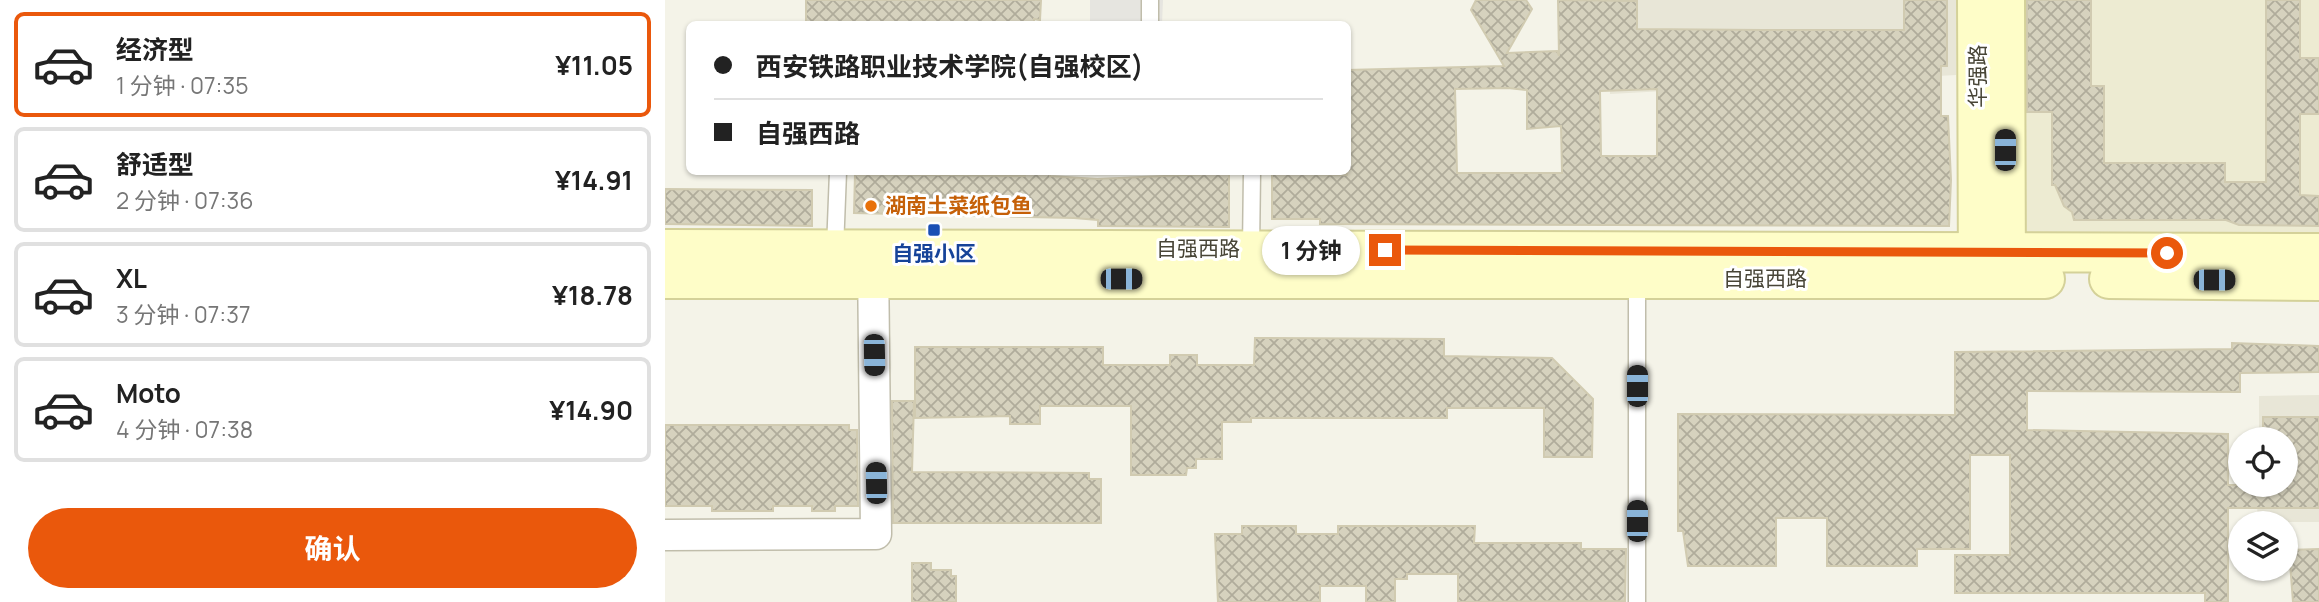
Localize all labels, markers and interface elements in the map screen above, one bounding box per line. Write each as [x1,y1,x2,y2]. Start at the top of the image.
text: 经济型 [116,31,194,67]
icon: car [32,33,95,96]
street label: 华强路 [1963,45,1991,108]
text: ¥11.05 [555,47,633,83]
text: 西安铁路职业技术学院(自强校区) [756,48,1144,84]
text: 1 分钟 · 07:35 [116,69,248,101]
text: 自强西路 [756,115,860,151]
car [1995,129,2016,171]
text: 舒适型 [116,146,194,182]
icon: car [32,148,95,211]
text: ¥14.91 [555,162,633,198]
text: 2 分钟 · 07:36 [116,184,254,216]
place label: 湖南土菜纸包鱼 [885,191,1032,219]
marker: 湖南土菜纸包鱼 [863,198,879,214]
marker: 自强小区 [926,222,942,238]
callout: 1 分钟 [1263,226,1361,274]
street label: 自强西路 [1156,234,1240,262]
text: 1 分钟 [1281,234,1341,266]
route end [1369,234,1401,266]
route start [2151,237,2183,269]
place label: 自强小区 [892,239,976,267]
text: XL [116,260,147,296]
icon: car [32,263,95,326]
street label: 自强西路 [1723,264,1807,292]
car [1101,269,1143,290]
car [2194,270,2236,291]
text: ¥18.78 [552,277,633,313]
text: 3 分钟 · 07:37 [116,298,250,330]
car [864,334,885,376]
car [1627,365,1648,407]
text: Moto [116,375,181,411]
icon: car [32,378,95,441]
text: ¥14.90 [549,392,633,428]
text: 4 分钟 · 07:38 [116,413,253,445]
map controls [2228,427,2298,581]
button: locate [2228,427,2298,497]
car [866,462,887,504]
car [1627,500,1648,542]
button: 确认 [28,508,637,588]
button: layers [2228,511,2298,581]

